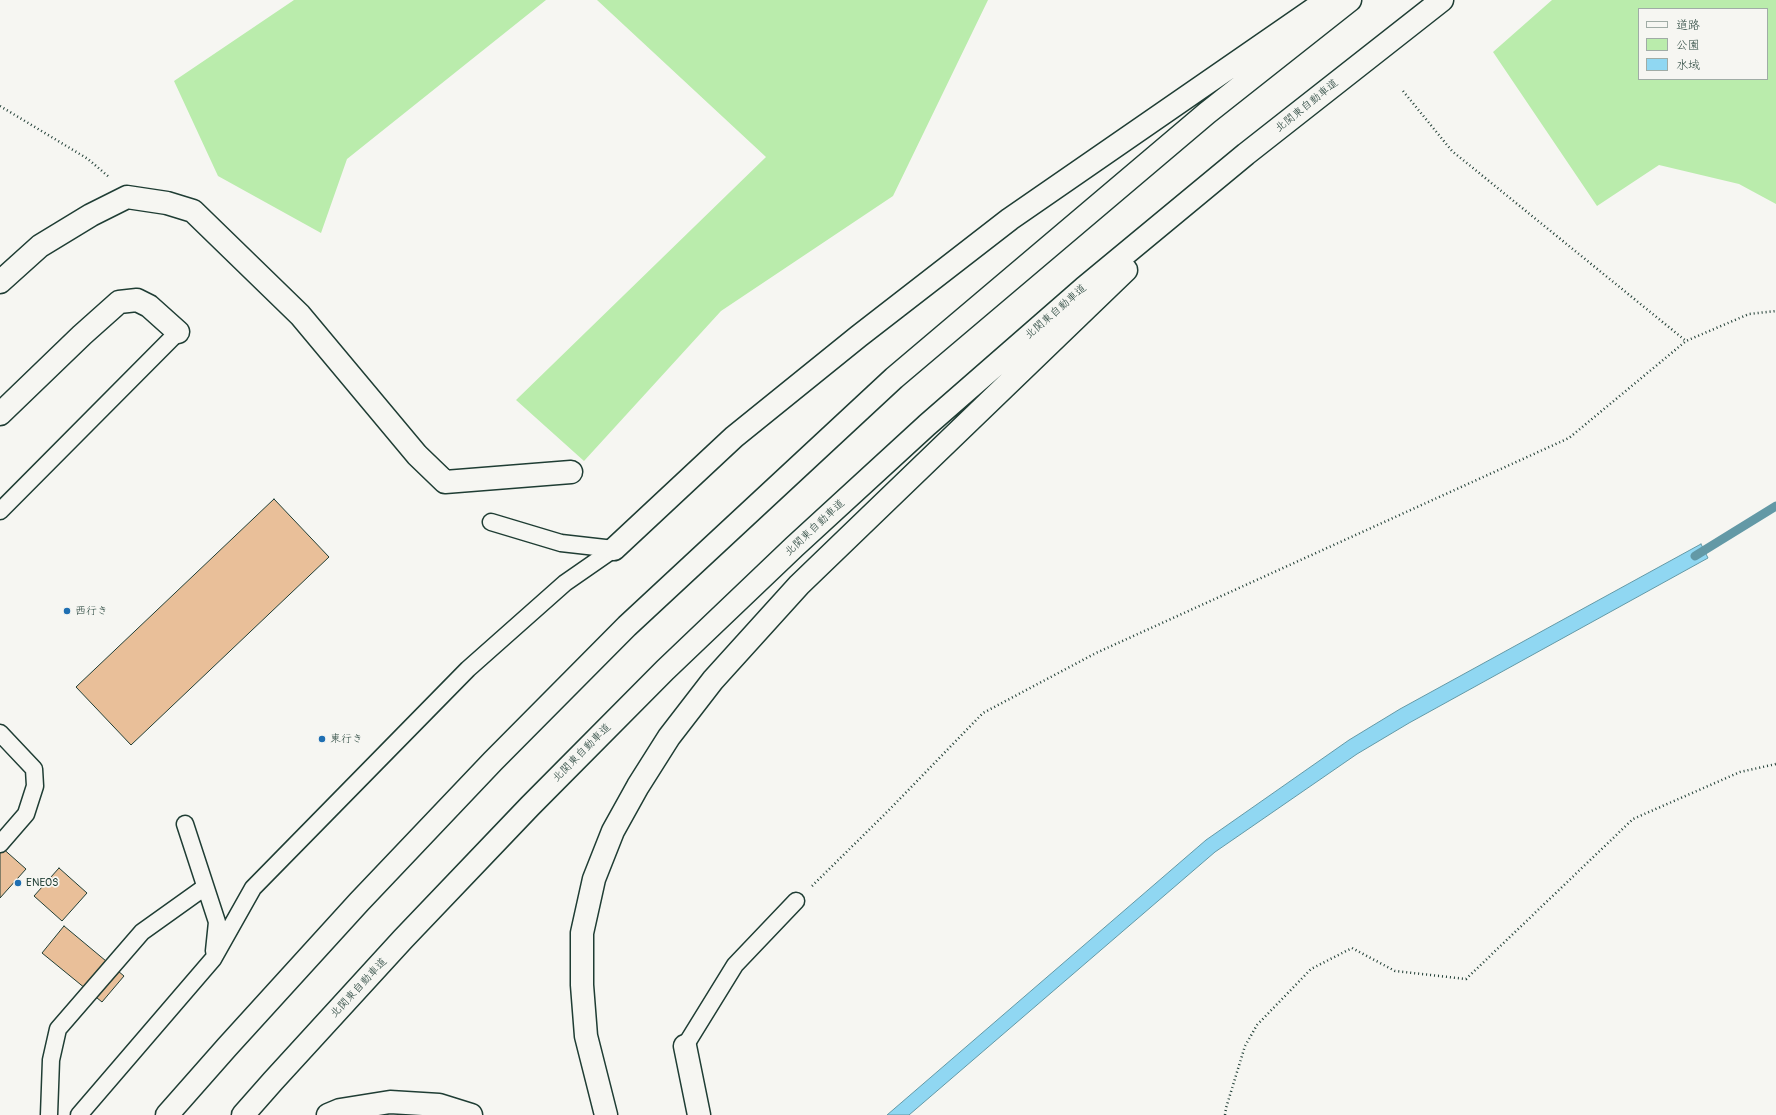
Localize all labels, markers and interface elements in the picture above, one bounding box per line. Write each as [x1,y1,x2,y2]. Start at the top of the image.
legend [1638,8,1768,80]
text: 道路 [1676,18,1700,33]
text: 公園 [1676,38,1700,53]
text: 水域 [1676,58,1700,73]
street label: 北関東自動車道 [1273,77,1341,135]
street label: 北関東自動車道 [1023,282,1089,342]
street label: 北関東自動車道 [782,497,848,559]
place label: 西行き [75,604,108,618]
marker: 西行き [62,606,72,616]
street label: 北関東自動車道 [550,721,614,785]
place label: 東行き [330,732,363,746]
marker: 東行き [317,734,327,744]
place label: ENEOS [26,876,58,890]
marker: ENEOS [13,878,23,888]
street label: 北関東自動車道 [328,955,390,1021]

